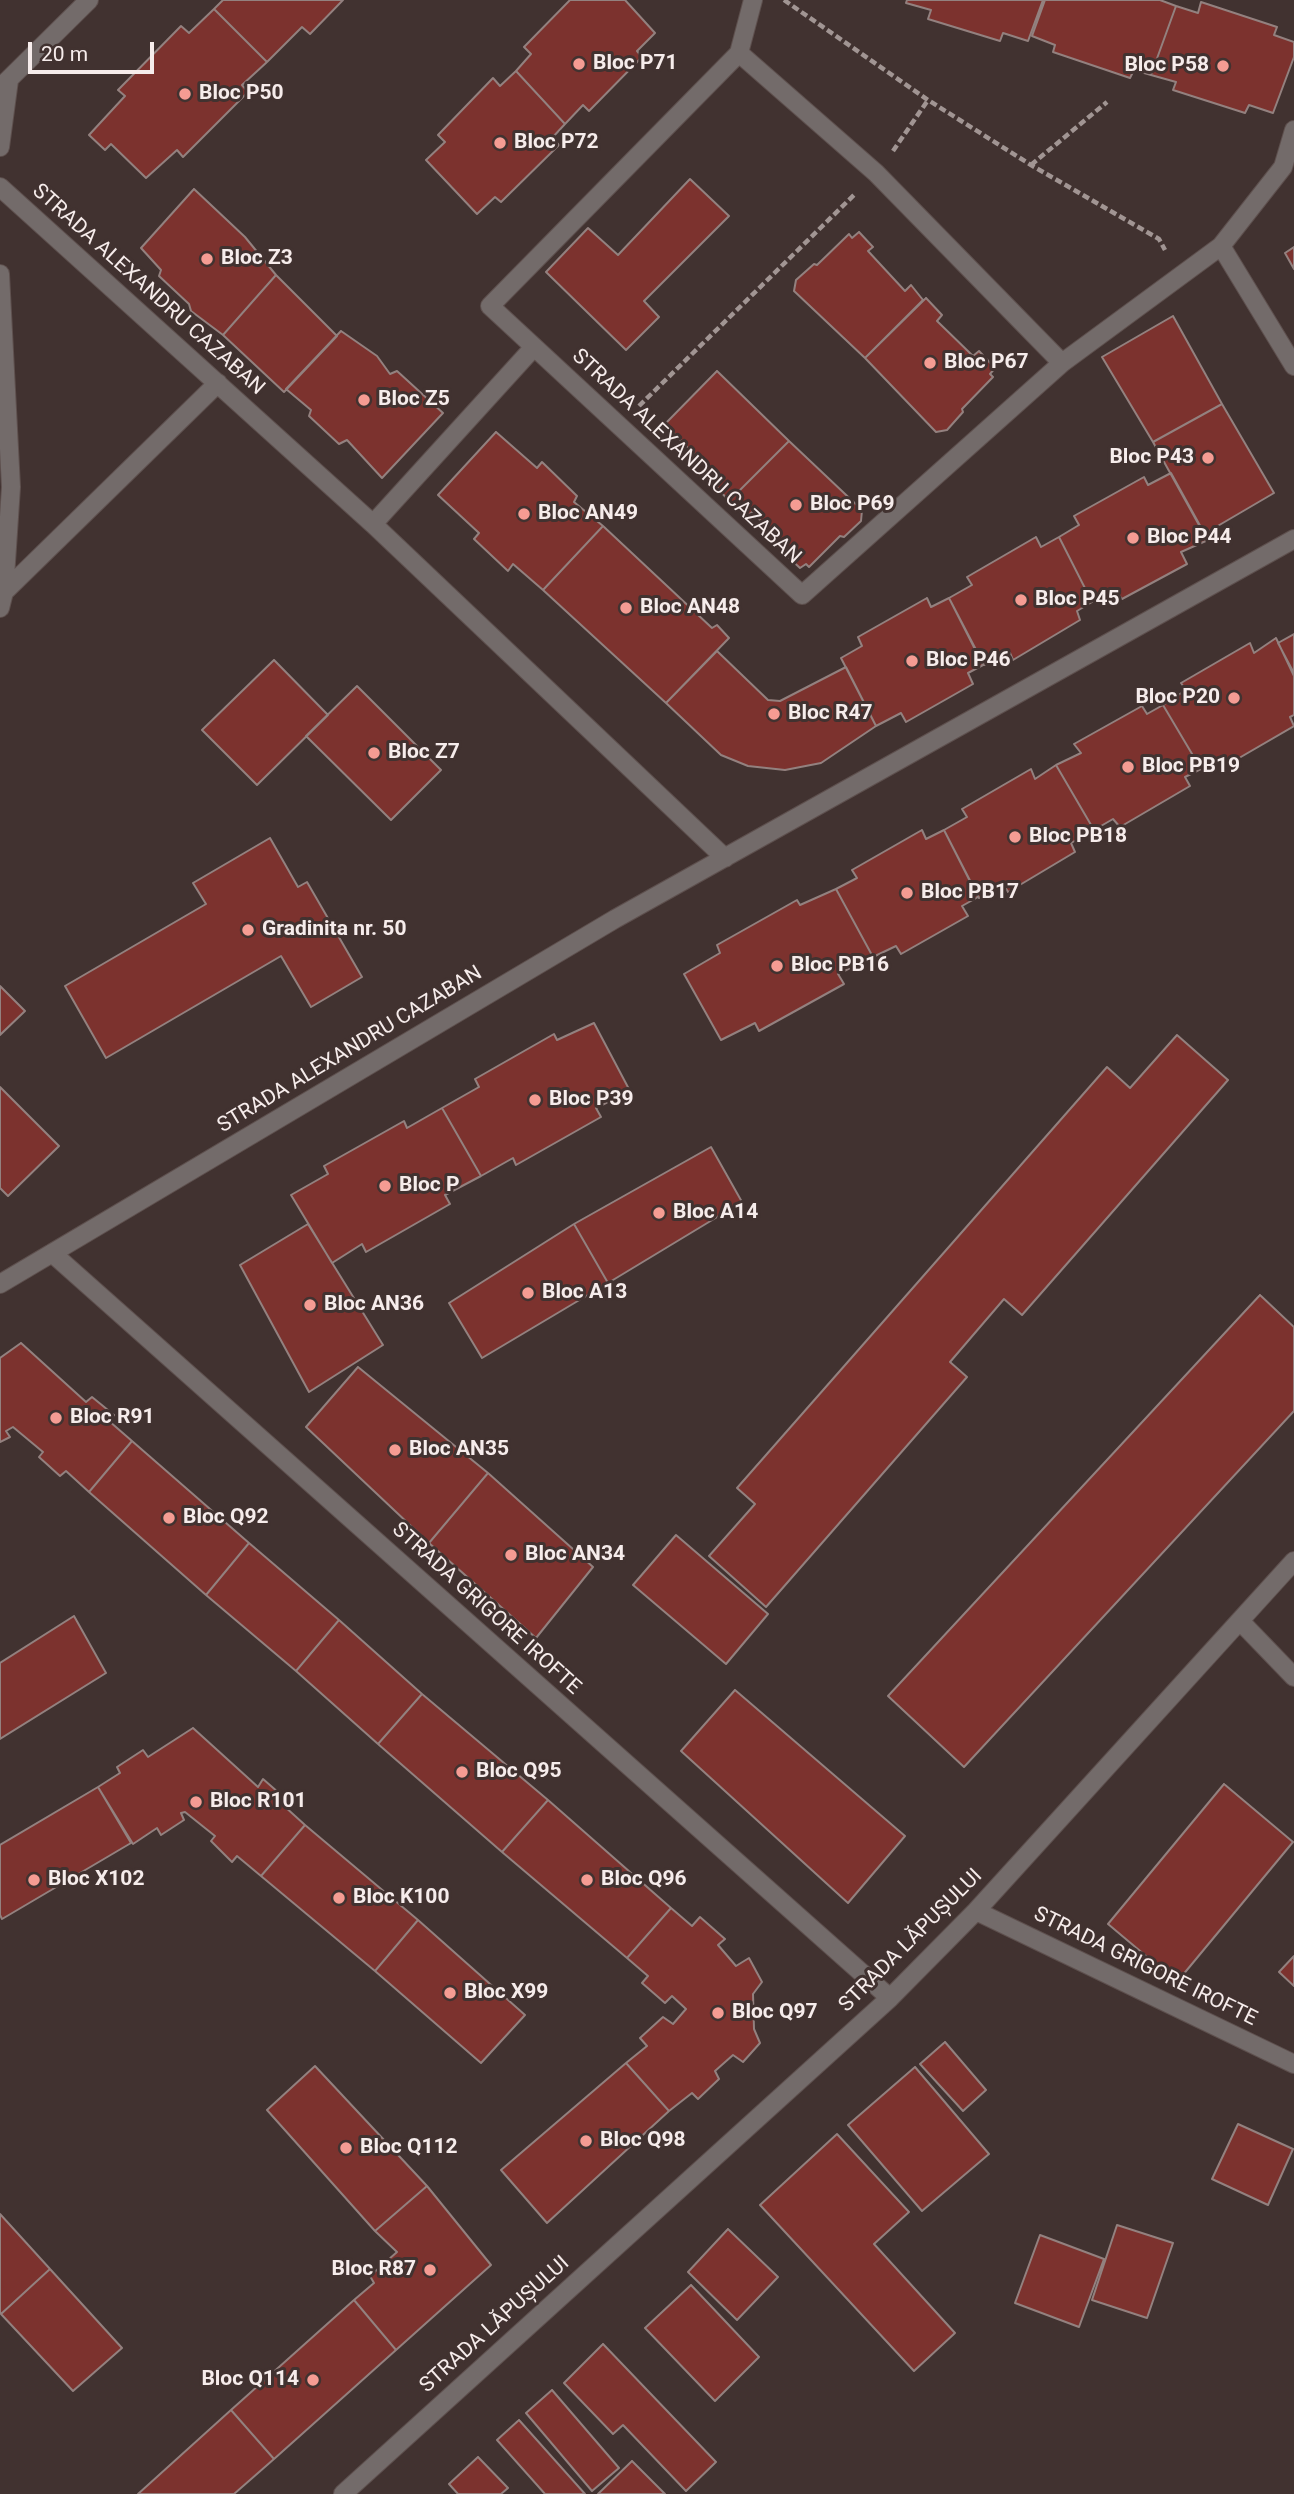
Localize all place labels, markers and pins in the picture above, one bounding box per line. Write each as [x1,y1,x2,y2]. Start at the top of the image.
place label: Bloc P71 [593,51,678,77]
place label: Bloc P58 [1124,53,1209,79]
marker: Bloc P71 [571,56,587,72]
marker: Bloc P58 [1215,58,1231,74]
place label: Bloc P50 [199,81,284,107]
marker: Bloc P50 [177,86,193,102]
place label: Bloc P72 [514,130,599,156]
marker: Bloc P72 [492,135,508,151]
place label: Bloc Z3 [221,246,293,272]
marker: Bloc Z3 [199,251,215,267]
place label: Bloc P67 [944,350,1029,376]
marker: Bloc P67 [922,355,938,371]
place label: Bloc Z5 [378,387,450,413]
marker: Bloc Z5 [356,392,372,408]
place label: Bloc P43 [1109,445,1194,471]
marker: Bloc P43 [1200,450,1216,466]
place label: Bloc P69 [810,492,895,518]
marker: Bloc P69 [788,497,804,513]
place label: Bloc AN49 [538,501,638,527]
marker: Bloc AN49 [516,506,532,522]
place label: Bloc P44 [1147,525,1232,551]
marker: Bloc P44 [1125,530,1141,546]
place label: Bloc P45 [1035,587,1120,613]
marker: Bloc P45 [1013,592,1029,608]
place label: Bloc AN48 [640,595,740,621]
marker: Bloc AN48 [618,600,634,616]
place label: Bloc P46 [926,648,1011,674]
marker: Bloc P46 [904,653,920,669]
place label: Bloc P20 [1135,685,1220,711]
marker: Bloc P20 [1226,690,1242,706]
place label: Bloc R47 [788,701,873,727]
marker: Bloc R47 [766,706,782,722]
place label: Bloc Z7 [388,740,460,766]
marker: Bloc Z7 [366,745,382,761]
place label: Bloc PB19 [1142,754,1240,780]
marker: Bloc PB19 [1120,759,1136,775]
place label: Bloc PB18 [1029,824,1127,850]
marker: Bloc PB18 [1007,829,1023,845]
place label: Bloc PB17 [921,880,1019,906]
marker: Bloc PB17 [899,885,915,901]
place label: Gradinita nr. 50 [262,917,406,943]
marker: Gradinita nr. 50 [240,922,256,938]
place label: Bloc PB16 [791,953,889,979]
marker: Bloc PB16 [769,958,785,974]
place label: Bloc P39 [549,1087,634,1113]
marker: Bloc P39 [527,1092,543,1108]
place label: Bloc P [399,1173,460,1199]
marker: Bloc P [377,1178,393,1194]
place label: Bloc A14 [673,1200,758,1226]
marker: Bloc A14 [651,1205,667,1221]
place label: Bloc A13 [542,1280,627,1306]
marker: Bloc A13 [520,1285,536,1301]
place label: Bloc AN36 [324,1292,424,1318]
marker: Bloc AN36 [302,1297,318,1313]
place label: Bloc R91 [70,1405,155,1431]
marker: Bloc R91 [48,1410,64,1426]
place label: Bloc AN35 [409,1437,509,1463]
marker: Bloc AN35 [387,1442,403,1458]
place label: Bloc Q92 [183,1505,269,1531]
marker: Bloc Q92 [161,1510,177,1526]
place label: Bloc AN34 [525,1542,625,1568]
marker: Bloc AN34 [503,1547,519,1563]
place label: Bloc Q95 [476,1759,562,1785]
marker: Bloc Q95 [454,1764,470,1780]
place label: Bloc R101 [210,1789,307,1815]
marker: Bloc R101 [188,1794,204,1810]
place label: Bloc X102 [48,1867,144,1893]
place label: Bloc Q96 [601,1867,687,1893]
marker: Bloc X102 [26,1872,42,1888]
marker: Bloc Q96 [579,1872,595,1888]
place label: Bloc K100 [353,1885,449,1911]
marker: Bloc K100 [331,1890,347,1906]
place label: Bloc X99 [464,1980,548,2006]
marker: Bloc X99 [442,1985,458,2001]
place label: Bloc Q97 [732,2000,818,2026]
marker: Bloc Q97 [710,2005,726,2021]
place label: Bloc Q98 [600,2128,686,2154]
marker: Bloc Q98 [578,2133,594,2149]
place label: Bloc Q112 [360,2135,458,2161]
marker: Bloc Q112 [338,2140,354,2156]
place label: Bloc R87 [331,2257,416,2283]
marker: Bloc R87 [422,2262,438,2278]
place label: Bloc Q114 [201,2367,299,2393]
marker: Bloc Q114 [305,2372,321,2388]

